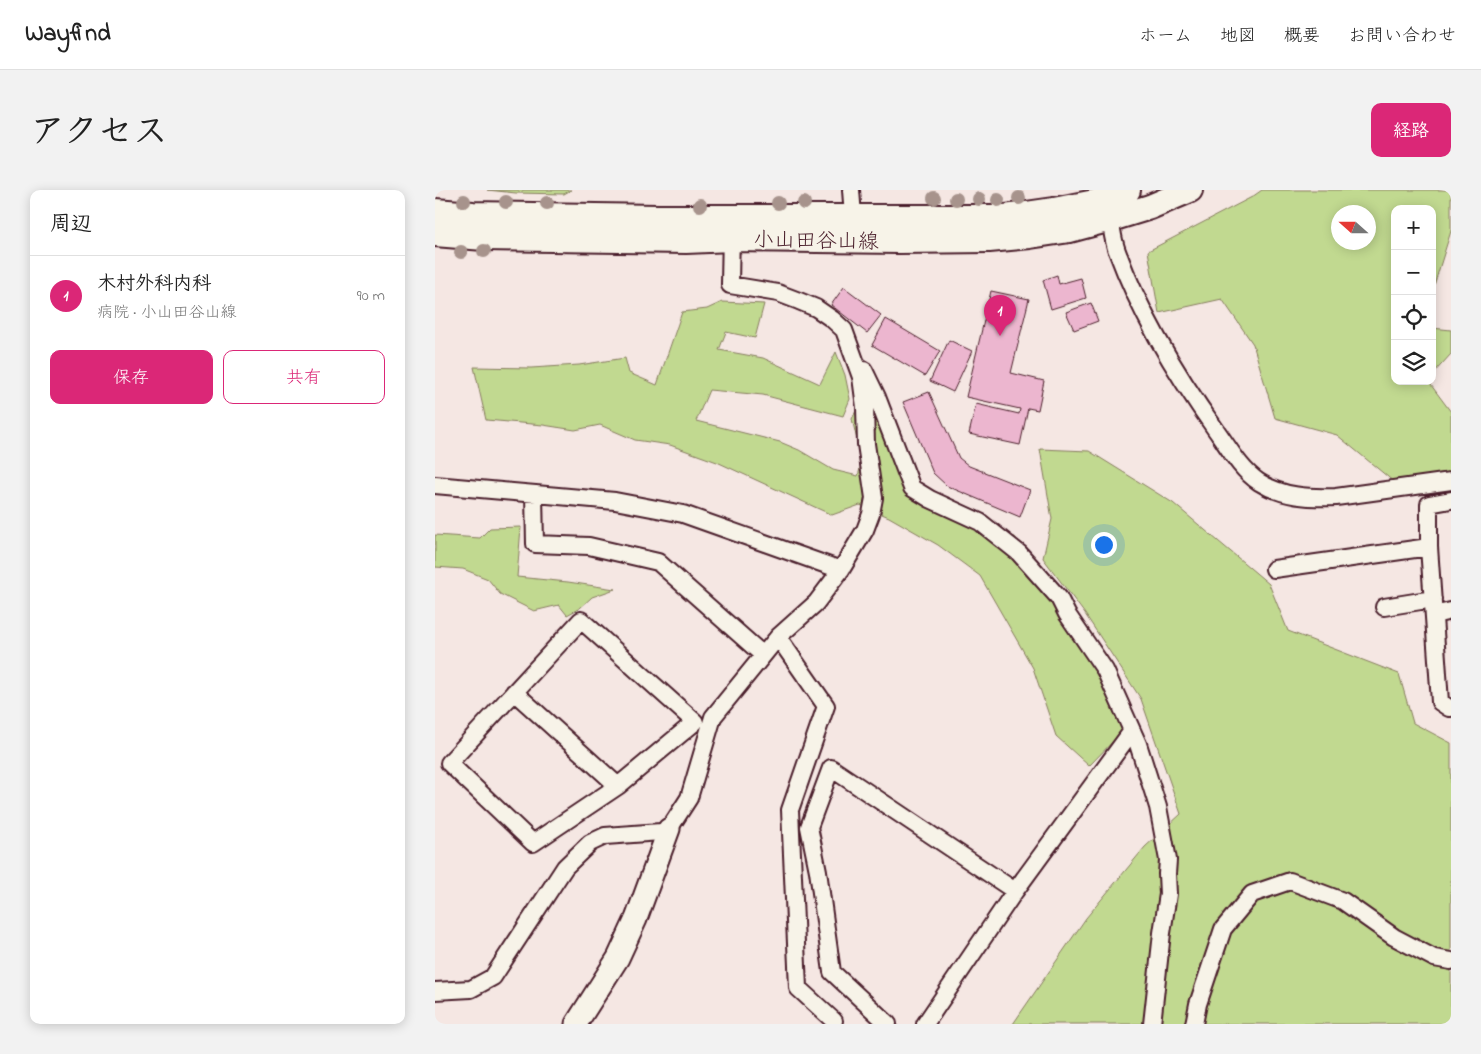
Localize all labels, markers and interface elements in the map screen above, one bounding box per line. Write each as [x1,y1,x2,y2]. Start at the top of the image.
text: Wayfind [25,17,111,52]
text: ホーム [1139,24,1192,50]
text: 地図 [1220,24,1256,50]
text: 概要 [1284,24,1320,50]
text: お問い合わせ [1348,24,1456,50]
button: 経路 [1371,103,1451,157]
text: アクセス [30,108,168,159]
north arrow [1331,205,1376,250]
map controls [1391,205,1436,385]
button: + [1391,205,1436,250]
text: 周辺 [50,210,92,240]
street label: 小山田谷山線 [753,226,879,258]
button: − [1391,250,1436,295]
text: 木村外科内科 [97,271,211,298]
text: 1 [63,284,69,308]
text: 90 m [357,284,385,308]
pin: 1 [984,295,1016,336]
button: locate [1391,295,1436,340]
text: 病院 · 小山田谷山線 [97,301,236,325]
button: layers [1391,340,1436,385]
button: 保存 [50,350,213,404]
button: 共有 [223,350,385,404]
your location [1091,532,1117,558]

